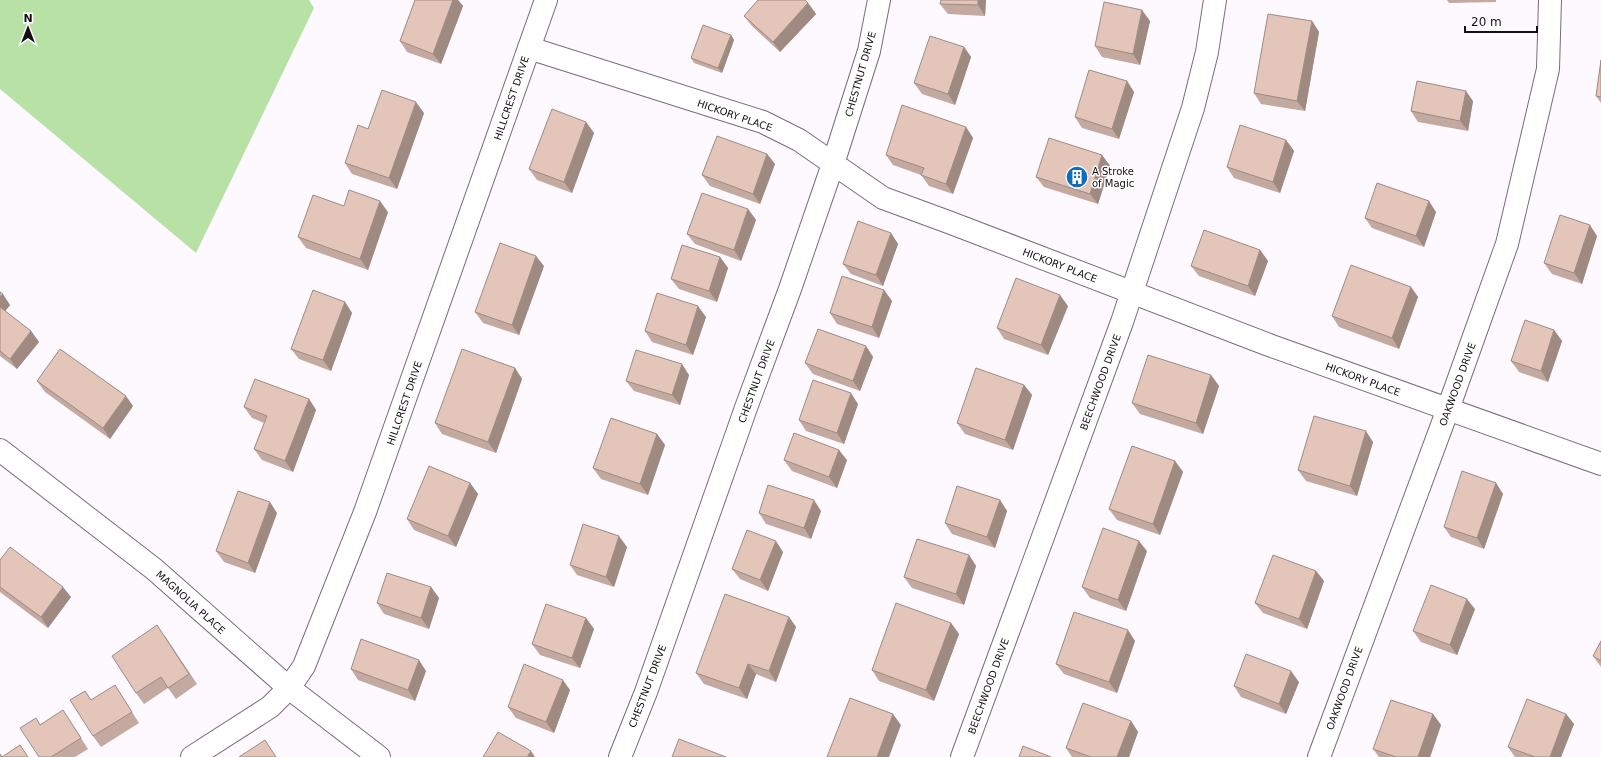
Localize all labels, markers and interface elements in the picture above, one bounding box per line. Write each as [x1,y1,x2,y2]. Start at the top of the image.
north arrow [8,8,48,48]
scale bar [1465,8,1537,34]
text: N [23,12,33,25]
text: 20 m [1471,15,1502,29]
street label: CHESTNUT DRIVE [843,30,878,118]
street label: HILLCREST DRIVE [492,55,531,142]
street label: HICKORY PLACE [696,97,774,133]
building icon: A Stroke of Magic [1064,164,1090,190]
place label: A Stroke of Magic [1092,166,1134,189]
street label: HICKORY PLACE [1021,246,1099,285]
street label: BEECHWOOD DRIVE [1078,333,1123,432]
street label: CHESTNUT DRIVE [736,338,777,424]
street label: OAKWOOD DRIVE [1437,341,1478,427]
street label: HILLCREST DRIVE [385,360,424,447]
street label: HICKORY PLACE [1324,361,1402,398]
street label: MAGNOLIA PLACE [154,569,227,636]
street label: BEECHWOOD DRIVE [966,637,1011,736]
street label: CHESTNUT DRIVE [627,643,668,729]
street label: OAKWOOD DRIVE [1324,645,1365,731]

